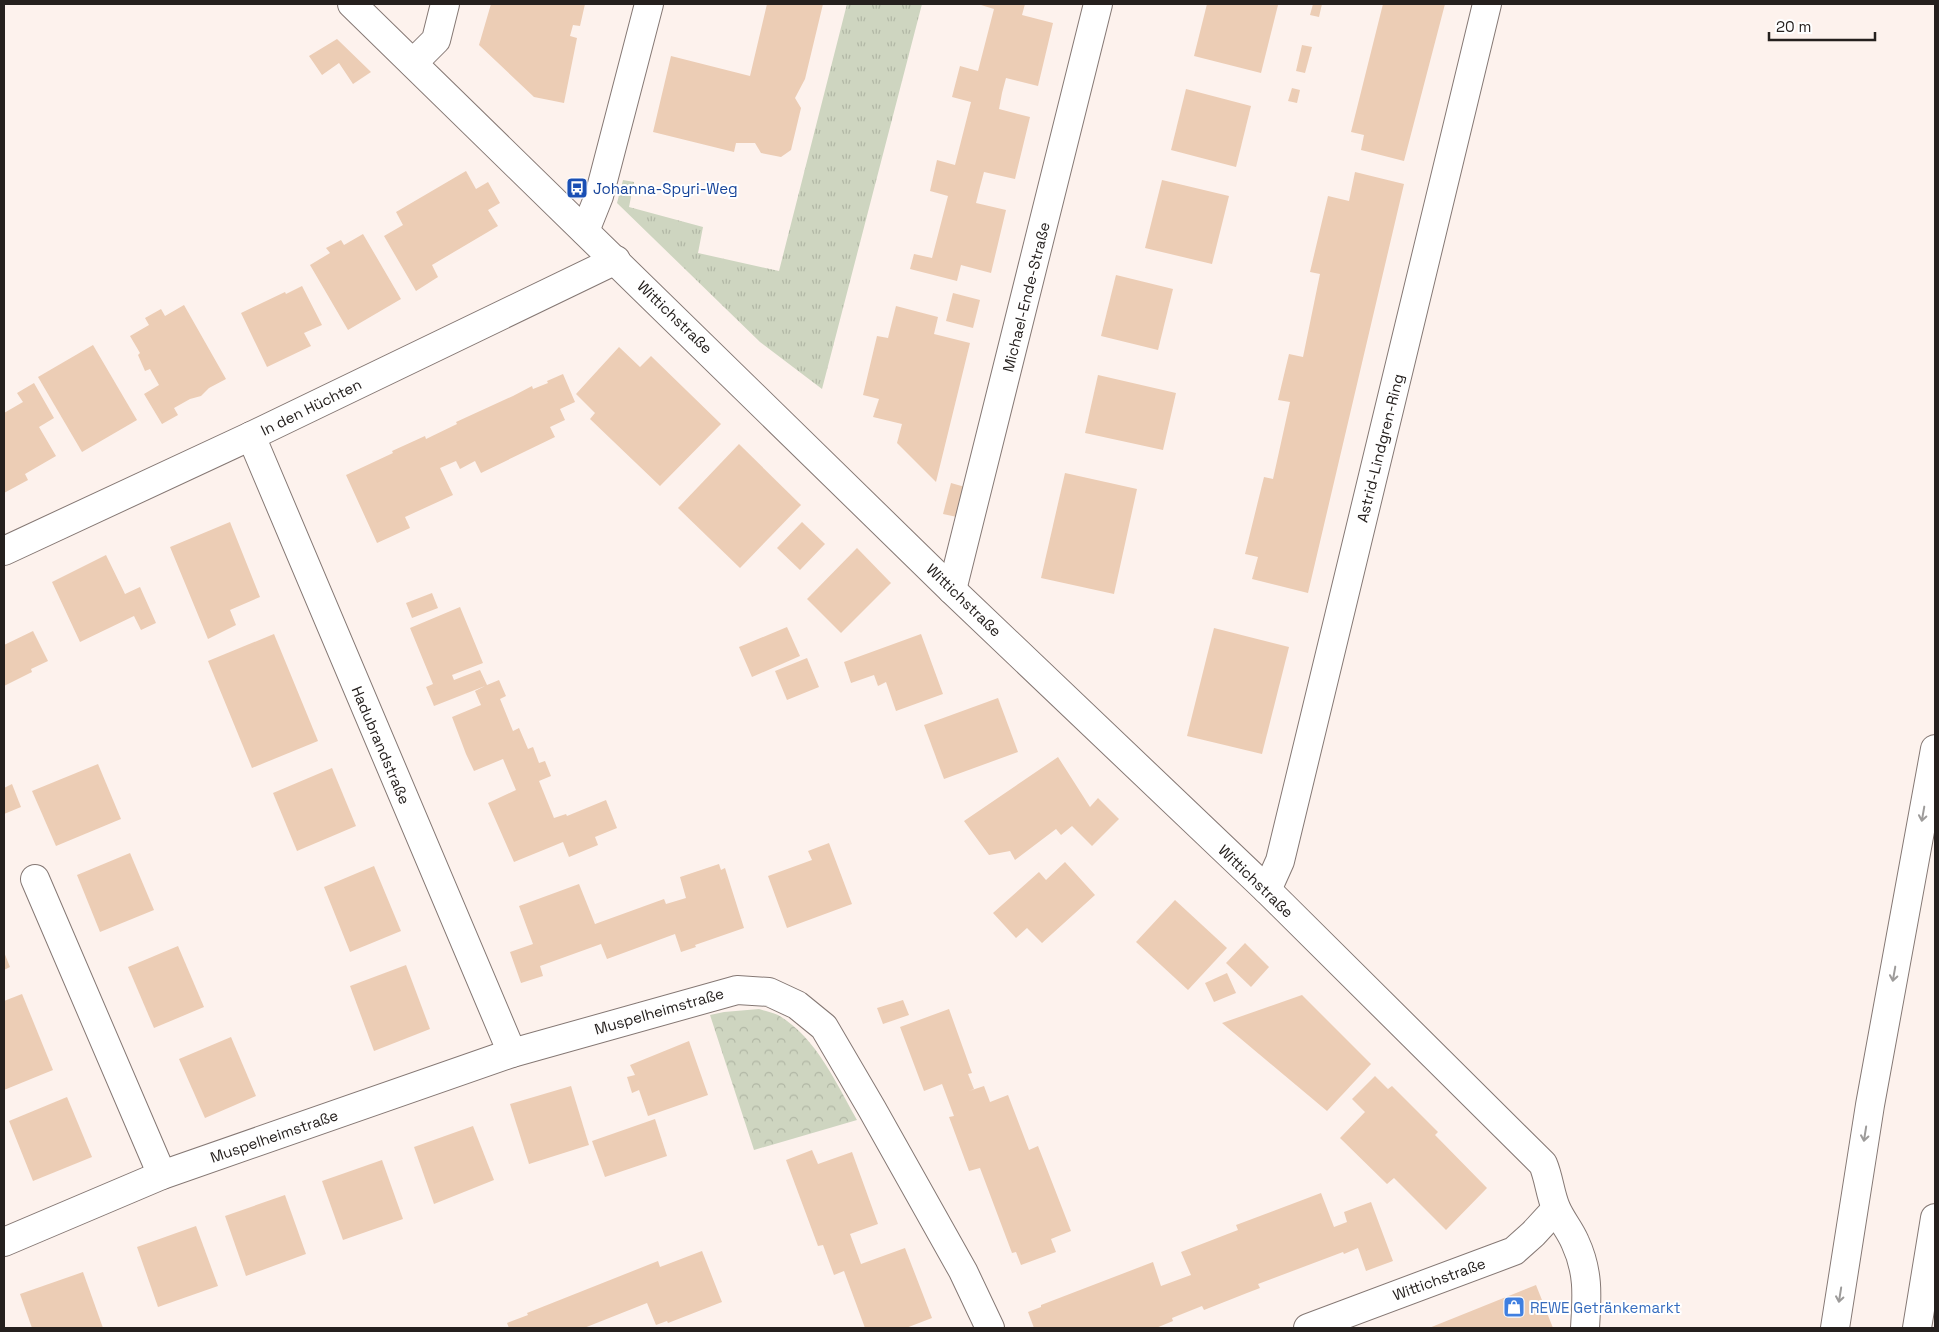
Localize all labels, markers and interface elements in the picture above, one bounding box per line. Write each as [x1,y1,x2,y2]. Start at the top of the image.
scale bar [1769,10,1875,42]
text: 20 m [1776,17,1811,36]
bus stop icon: Johanna-Spyri-Weg [565,176,589,200]
place label: Johanna-Spyri-Weg [593,179,738,198]
street label: Michael-Ende-Straße [998,220,1054,374]
street label: Wittichstraße [633,276,717,358]
street label: Astrid-Lindgren-Ring [1352,372,1408,524]
street label: In den Hüchten [257,374,365,440]
street label: Wittichstraße [922,559,1006,641]
street label: Hadubrandstraße [348,683,415,807]
one-way arrow [1918,806,1928,822]
street label: Wittichstraße [1214,840,1298,922]
one-way arrow [1889,966,1898,982]
street label: Muspelheimstraße [592,983,726,1039]
street label: Muspelheimstraße [208,1105,340,1167]
one-way arrow [1860,1126,1870,1142]
street label: Wittichstraße [1390,1253,1488,1305]
one-way arrow [1835,1286,1845,1302]
shop icon: REWE Getränkemarkt [1502,1295,1526,1319]
place label: REWE Getränkemarkt [1530,1298,1681,1317]

